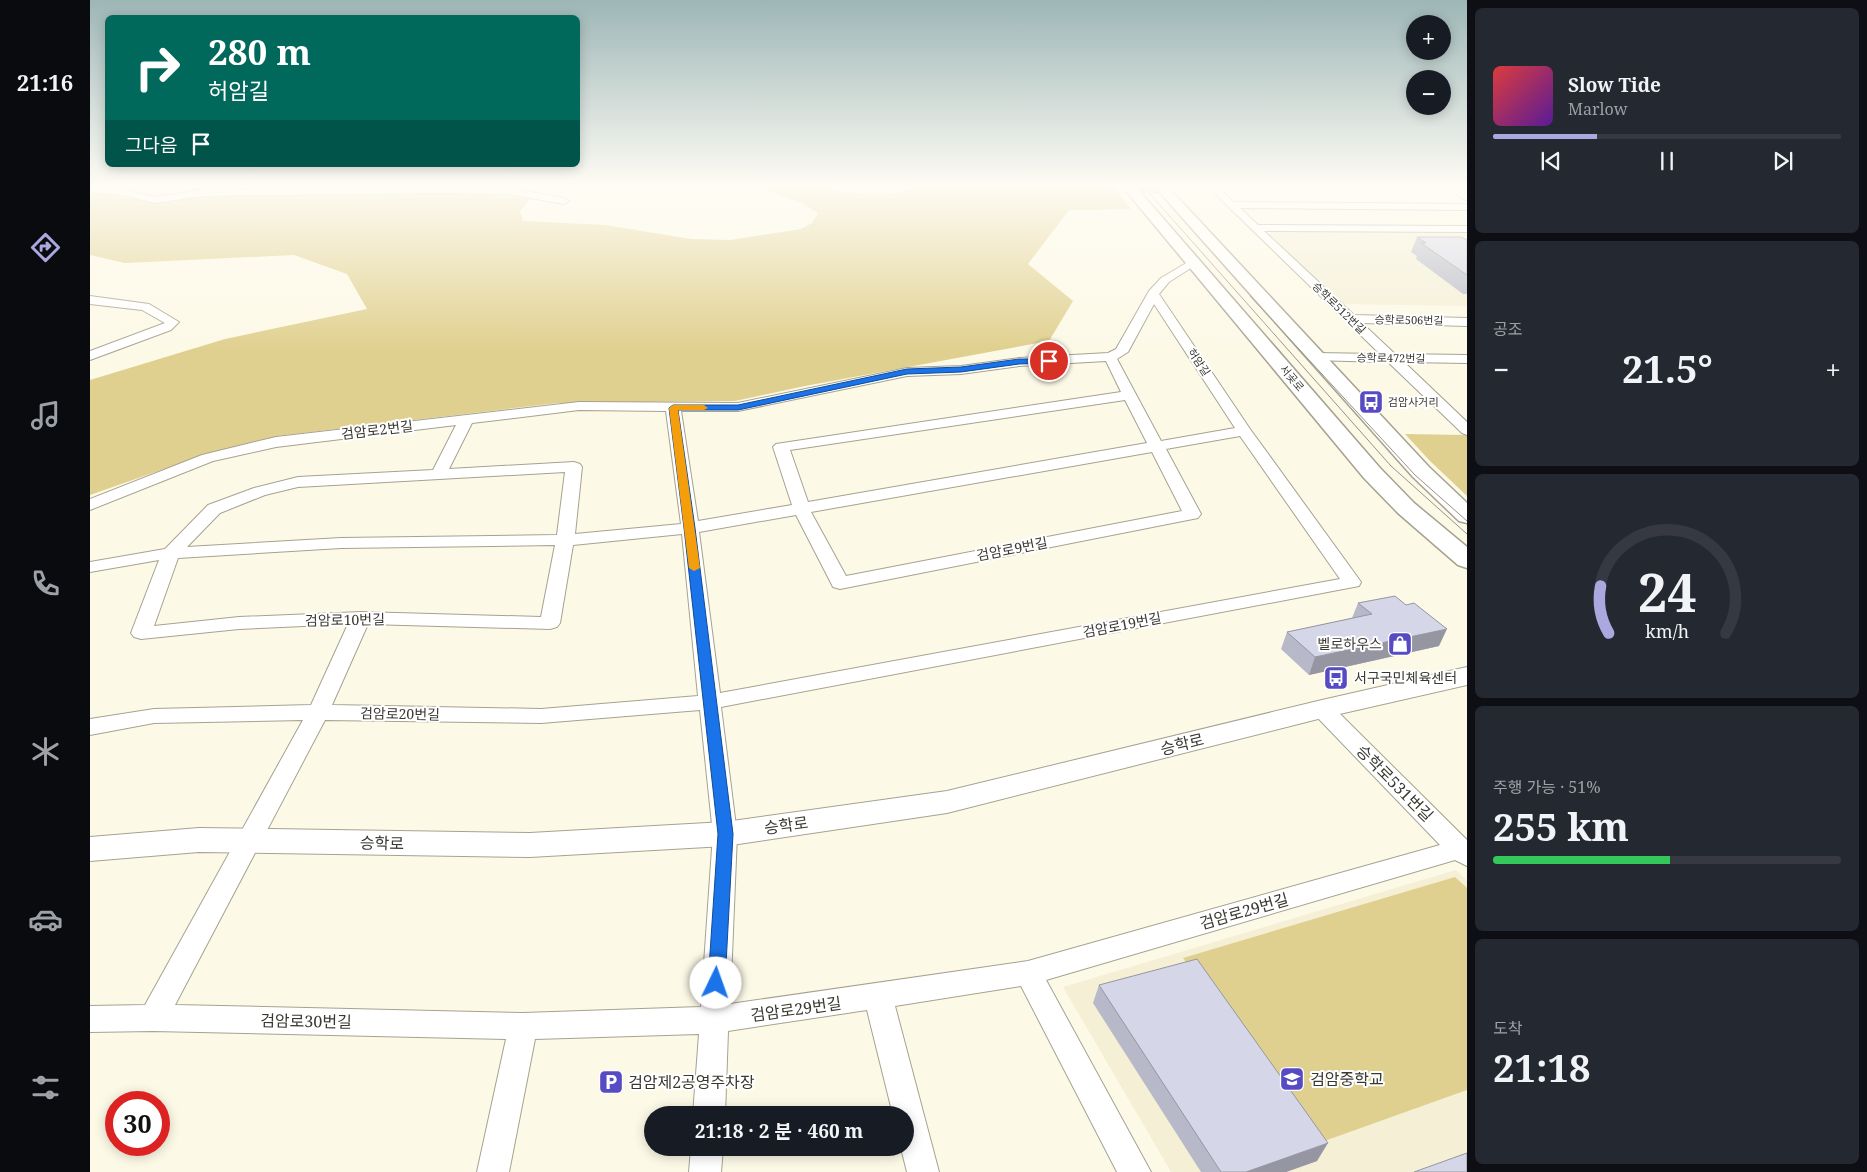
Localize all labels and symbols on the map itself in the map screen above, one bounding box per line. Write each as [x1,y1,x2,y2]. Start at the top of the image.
street label: 승학로512번길 [1309,278,1369,337]
street label: 승학로506번길 [1374,311,1444,328]
pin [1028,340,1070,382]
street label: 허암길 [1185,345,1214,379]
street label: 승학로472번길 [1356,349,1426,366]
street label: 서곶로 [1277,361,1308,394]
bus stop icon: 검암사거리 [1358,389,1384,415]
place label: 검암사거리 [1388,394,1439,409]
street label: 검암로2번길 [340,416,414,443]
street label: 검암로9번길 [975,532,1049,565]
street label: 검암로19번길 [1081,608,1163,641]
street label: 검암로10번길 [305,609,385,630]
shop icon: 벨로하우스 [1387,631,1413,657]
place label: 벨로하우스 [1318,634,1382,653]
bus stop icon: 서구국민체육센터 [1323,665,1349,691]
place label: 서구국민체육센터 [1354,668,1457,687]
street label: 검암로20번길 [360,703,440,724]
street label: 승학로 [1158,728,1206,760]
street label: 승학로531번길 [1352,740,1438,826]
street label: 승학로 [763,811,810,839]
street label: 승학로 [360,832,405,854]
street label: 검암로29번길 [1197,888,1291,934]
position arrow [689,956,741,1008]
street label: 검암로29번길 [749,992,843,1026]
street label: 검암로30번길 [260,1009,352,1033]
school or university icon: 검암중학교 [1279,1066,1305,1092]
place label: 검암중학교 [1310,1068,1384,1090]
parking icon: 검암제2공영주차장 [598,1069,624,1095]
place label: 검암제2공영주차장 [628,1071,755,1093]
speed limit sign: 30 [105,1091,170,1156]

